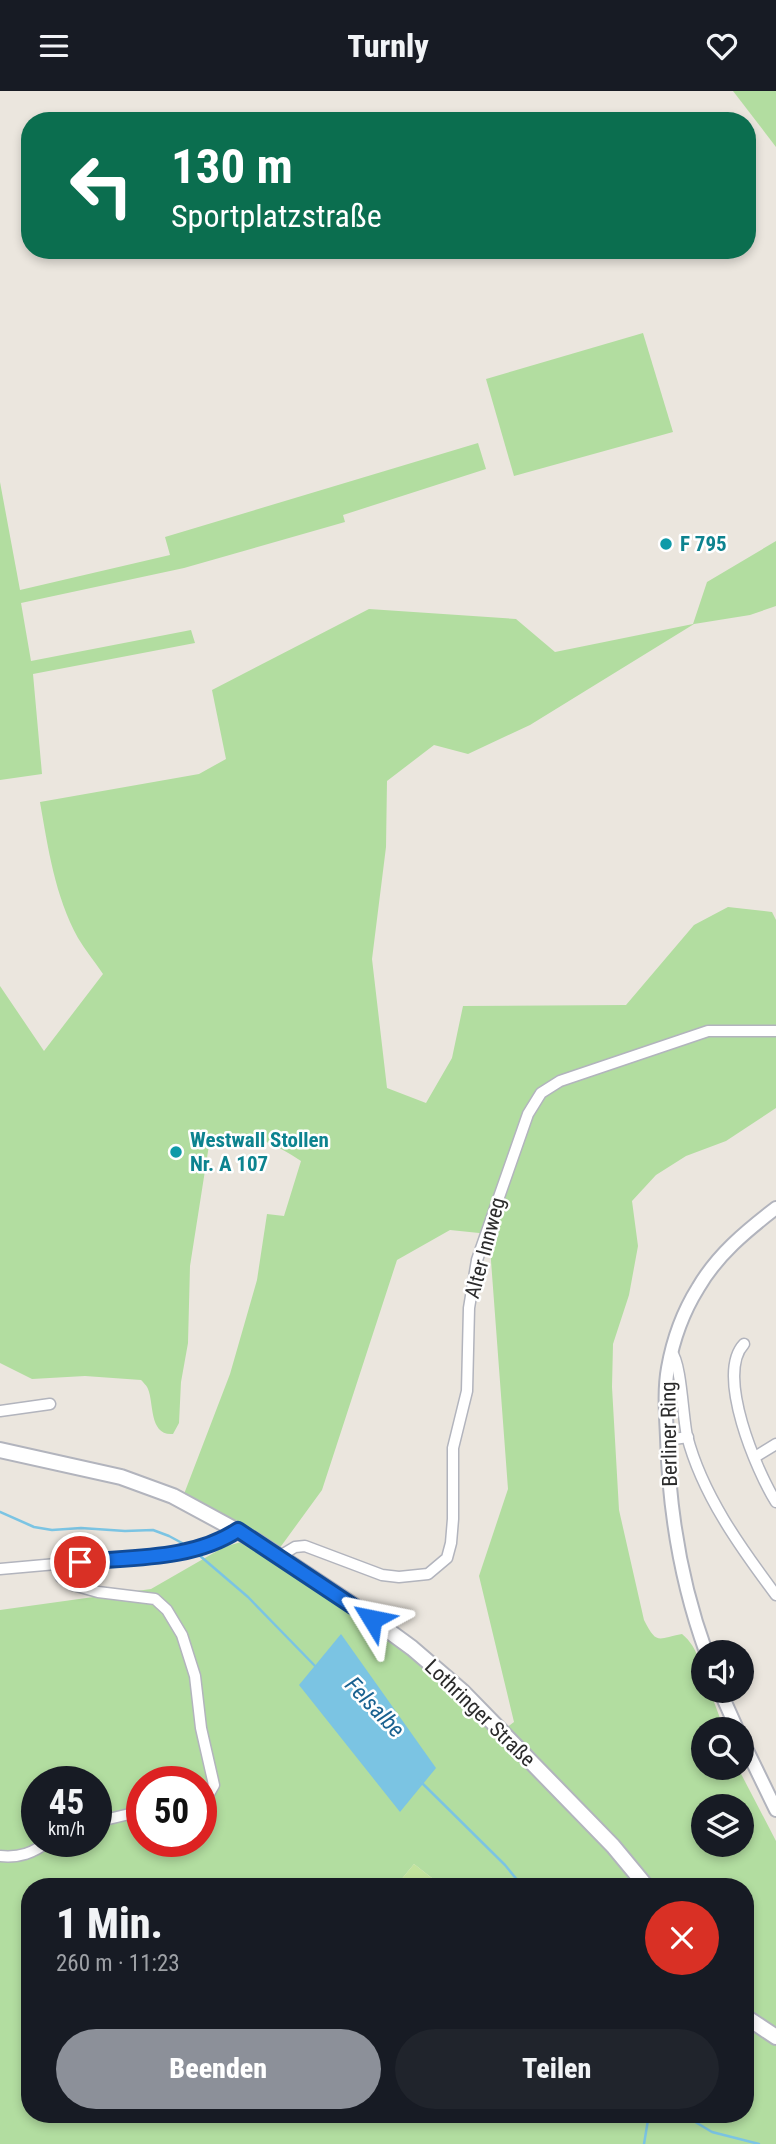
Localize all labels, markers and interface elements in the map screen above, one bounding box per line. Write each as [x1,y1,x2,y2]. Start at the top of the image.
icon: menu [35,27,73,65]
text: Turnly [347,27,429,65]
icon: heart [703,27,741,65]
text: 130 m [171,138,293,195]
icon: left [56,140,147,231]
text: Sportplatzstraße [171,197,382,235]
place label: F 795 [680,532,727,556]
marker: F 795 [658,536,674,552]
place label: Westwall Stollen Nr. A 107 [190,1128,329,1176]
marker: Westwall Stollen Nr. A 107 [168,1144,184,1160]
street label: Alter Innweg [460,1195,510,1301]
street label: Berliner Ring [656,1381,682,1487]
pin [50,1532,110,1592]
icon: arrive [61,1543,99,1581]
position arrow [335,1582,409,1656]
map controls [691,1640,754,1857]
button: sound [691,1640,754,1703]
street label: Lothringer Straße [420,1654,540,1772]
water label: Felsalbe [339,1672,410,1743]
button: search [691,1717,754,1780]
speed limit sign: 50 [126,1766,217,1857]
text: 45 [49,1782,84,1823]
button: layers [691,1794,754,1857]
text: km/h [48,1818,85,1839]
text: 1 Min. [56,1899,163,1948]
button: close [645,1901,719,1975]
text: 260 m · 11:23 [56,1950,180,1977]
button: Beenden [56,2029,381,2109]
button: Teilen [395,2029,719,2109]

